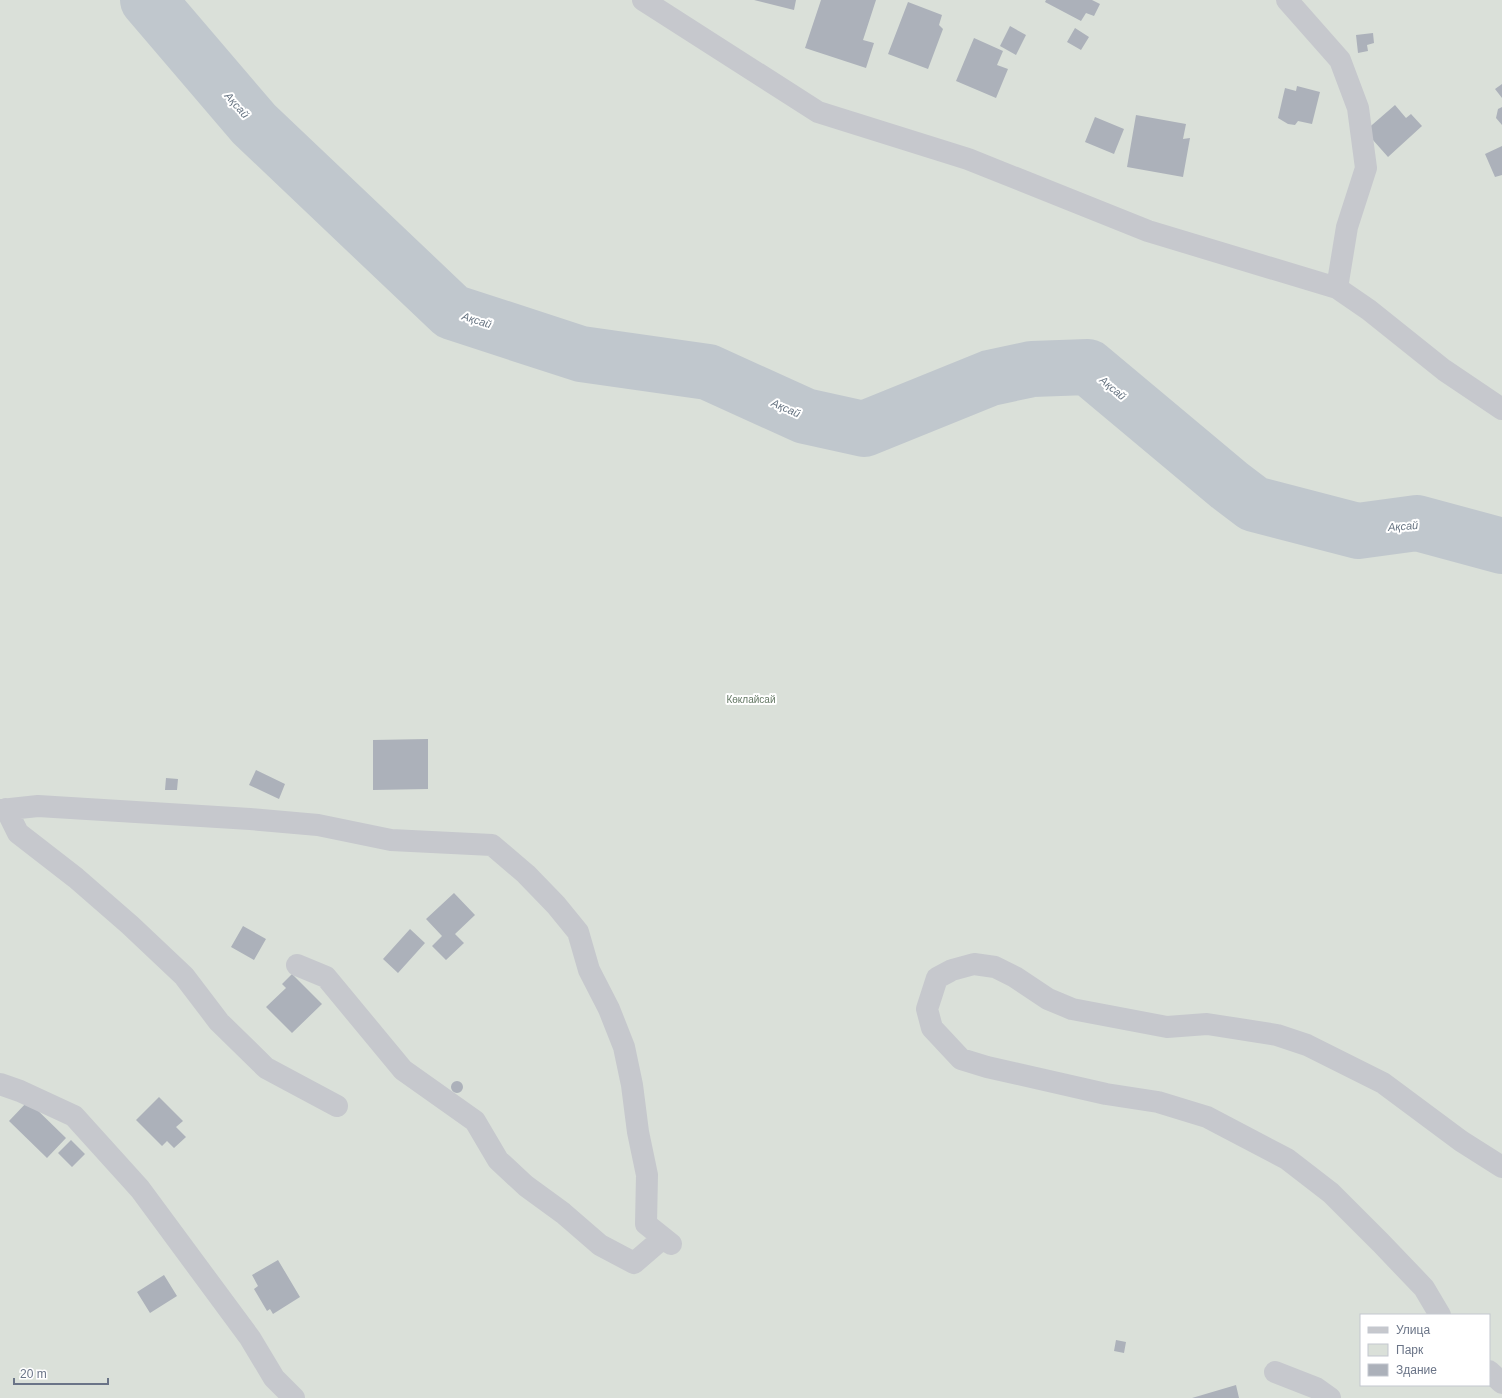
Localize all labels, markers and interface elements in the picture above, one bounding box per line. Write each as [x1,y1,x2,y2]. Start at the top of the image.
water label: Ақсай [222,89,251,120]
water label: Ақсай [460,309,493,330]
water label: Ақсай [1097,373,1128,402]
water label: Ақсай [769,396,802,420]
water label: Ақсай [1386,519,1419,533]
park label: Көклайсай [726,694,776,705]
legend [1360,1314,1490,1386]
text: Улица [1396,1323,1430,1337]
text: Парк [1396,1343,1424,1357]
scale bar [14,1360,108,1386]
text: Здание [1396,1363,1437,1377]
text: 20 m [20,1367,47,1381]

